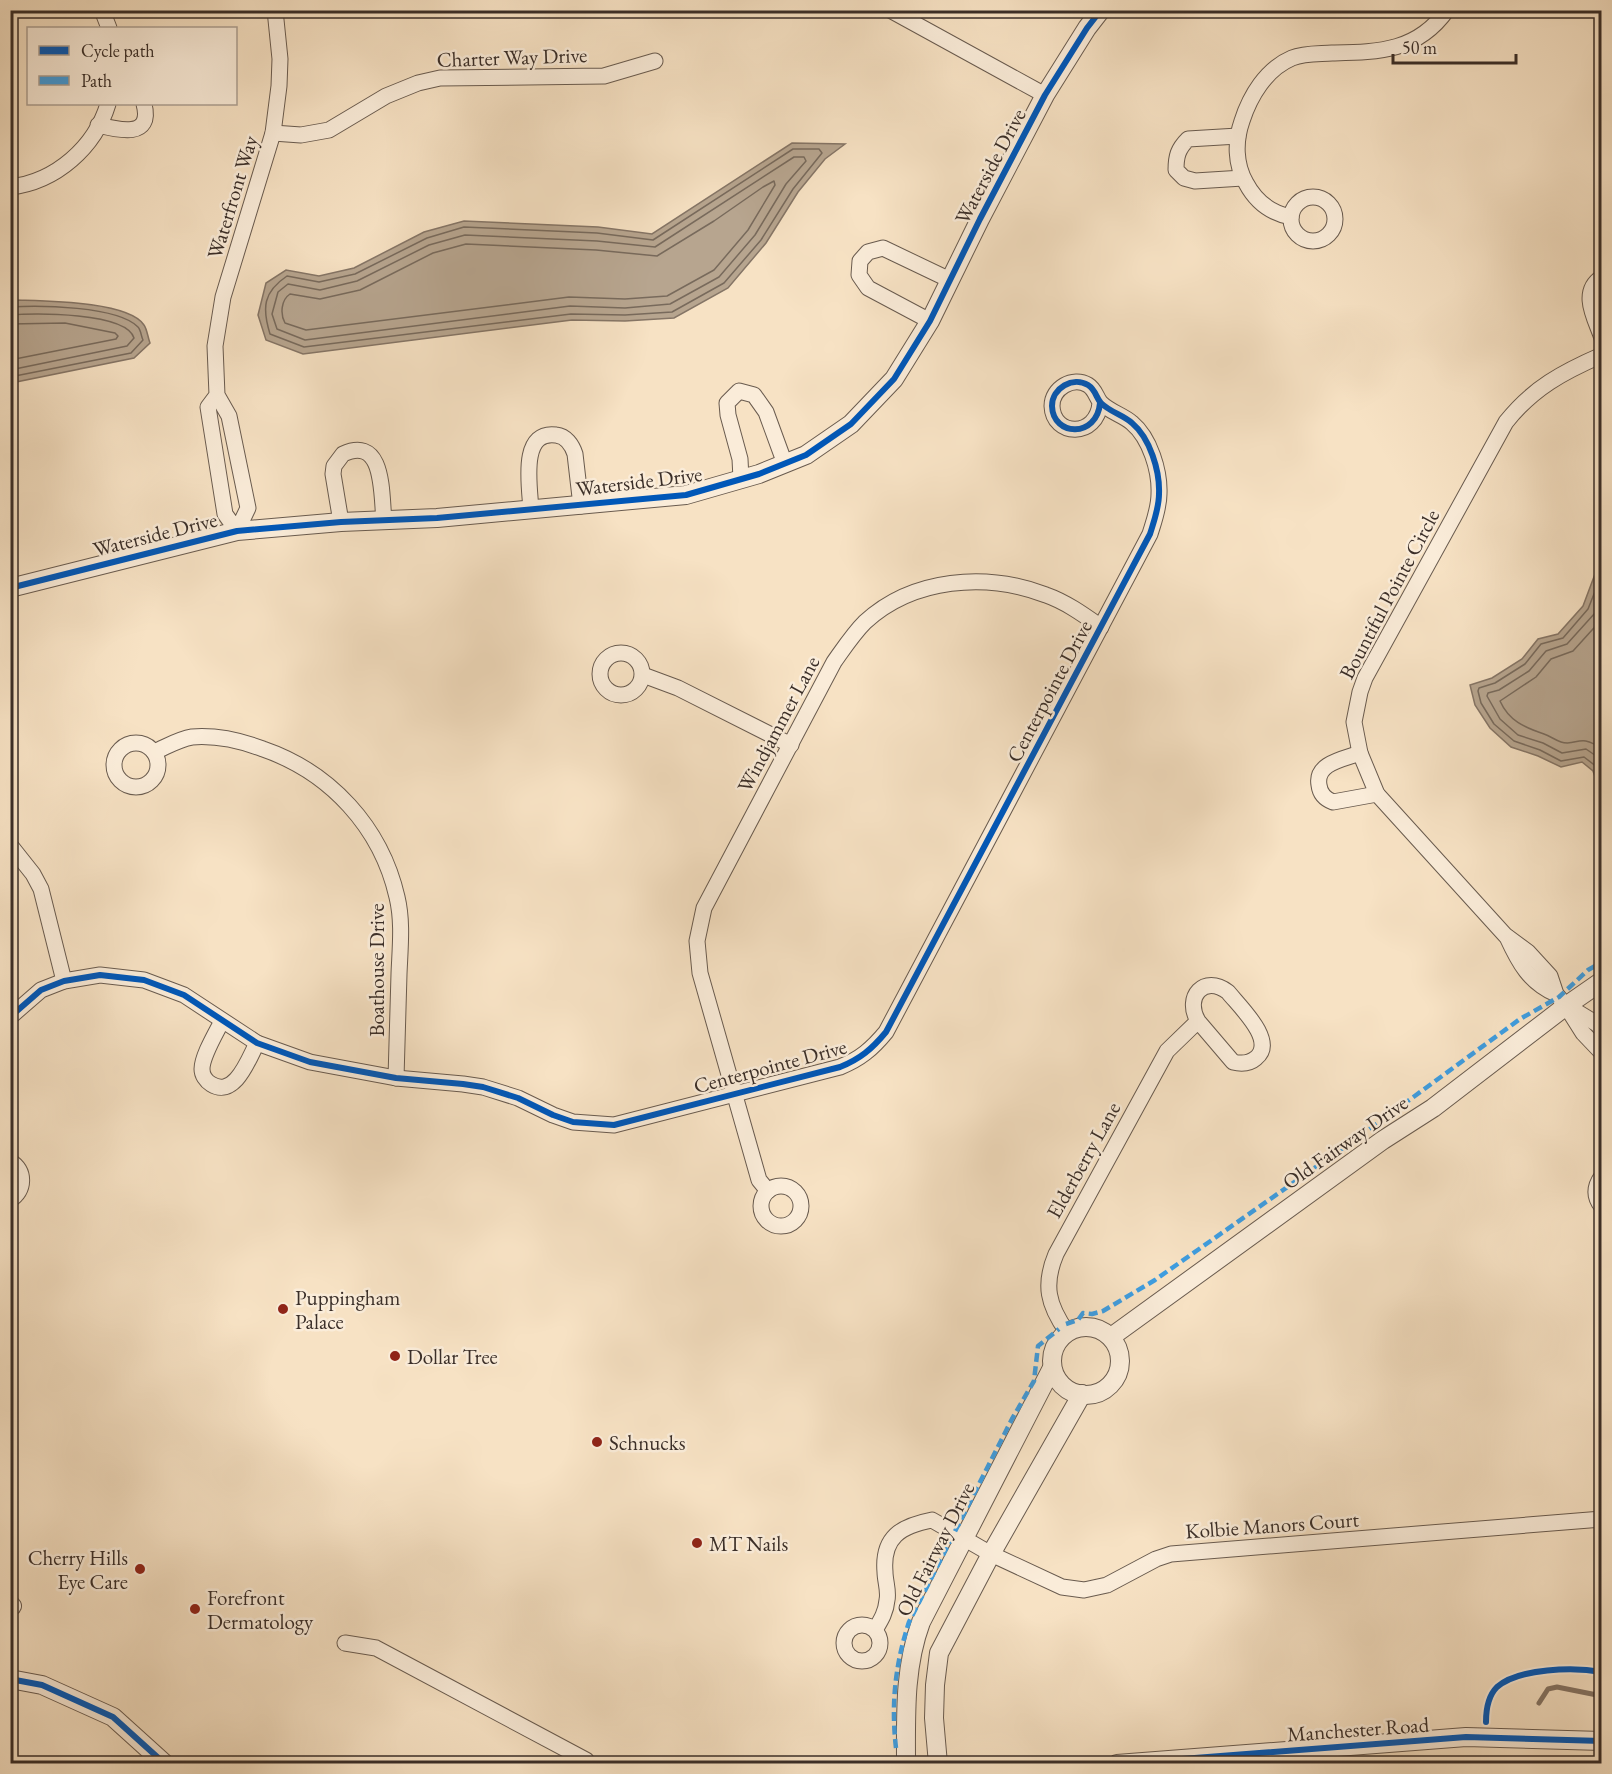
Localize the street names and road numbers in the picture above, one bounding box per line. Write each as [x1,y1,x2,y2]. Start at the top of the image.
street label: Charter Way Drive [436,41,588,73]
street label: Waterside Drive [948,104,1032,228]
street label: Waterfront Way [200,131,264,262]
street label: Waterside Drive [574,460,704,502]
street label: Bountiful Pointe Circle [1333,504,1445,684]
street label: Waterside Drive [90,506,220,562]
street label: Centerpointe Drive [1000,615,1098,767]
street label: Windjammer Lane [731,651,825,797]
street label: Boathouse Drive [363,903,390,1037]
street label: Centerpointe Drive [691,1033,849,1099]
street label: Old Fairway Drive [1277,1089,1413,1195]
street label: Elderberry Lane [1040,1097,1126,1223]
street label: Old Fairway Drive [890,1477,980,1621]
street label: Kolbie Manors Court [1184,1505,1360,1545]
street label: Manchester Road [1286,1711,1430,1747]

